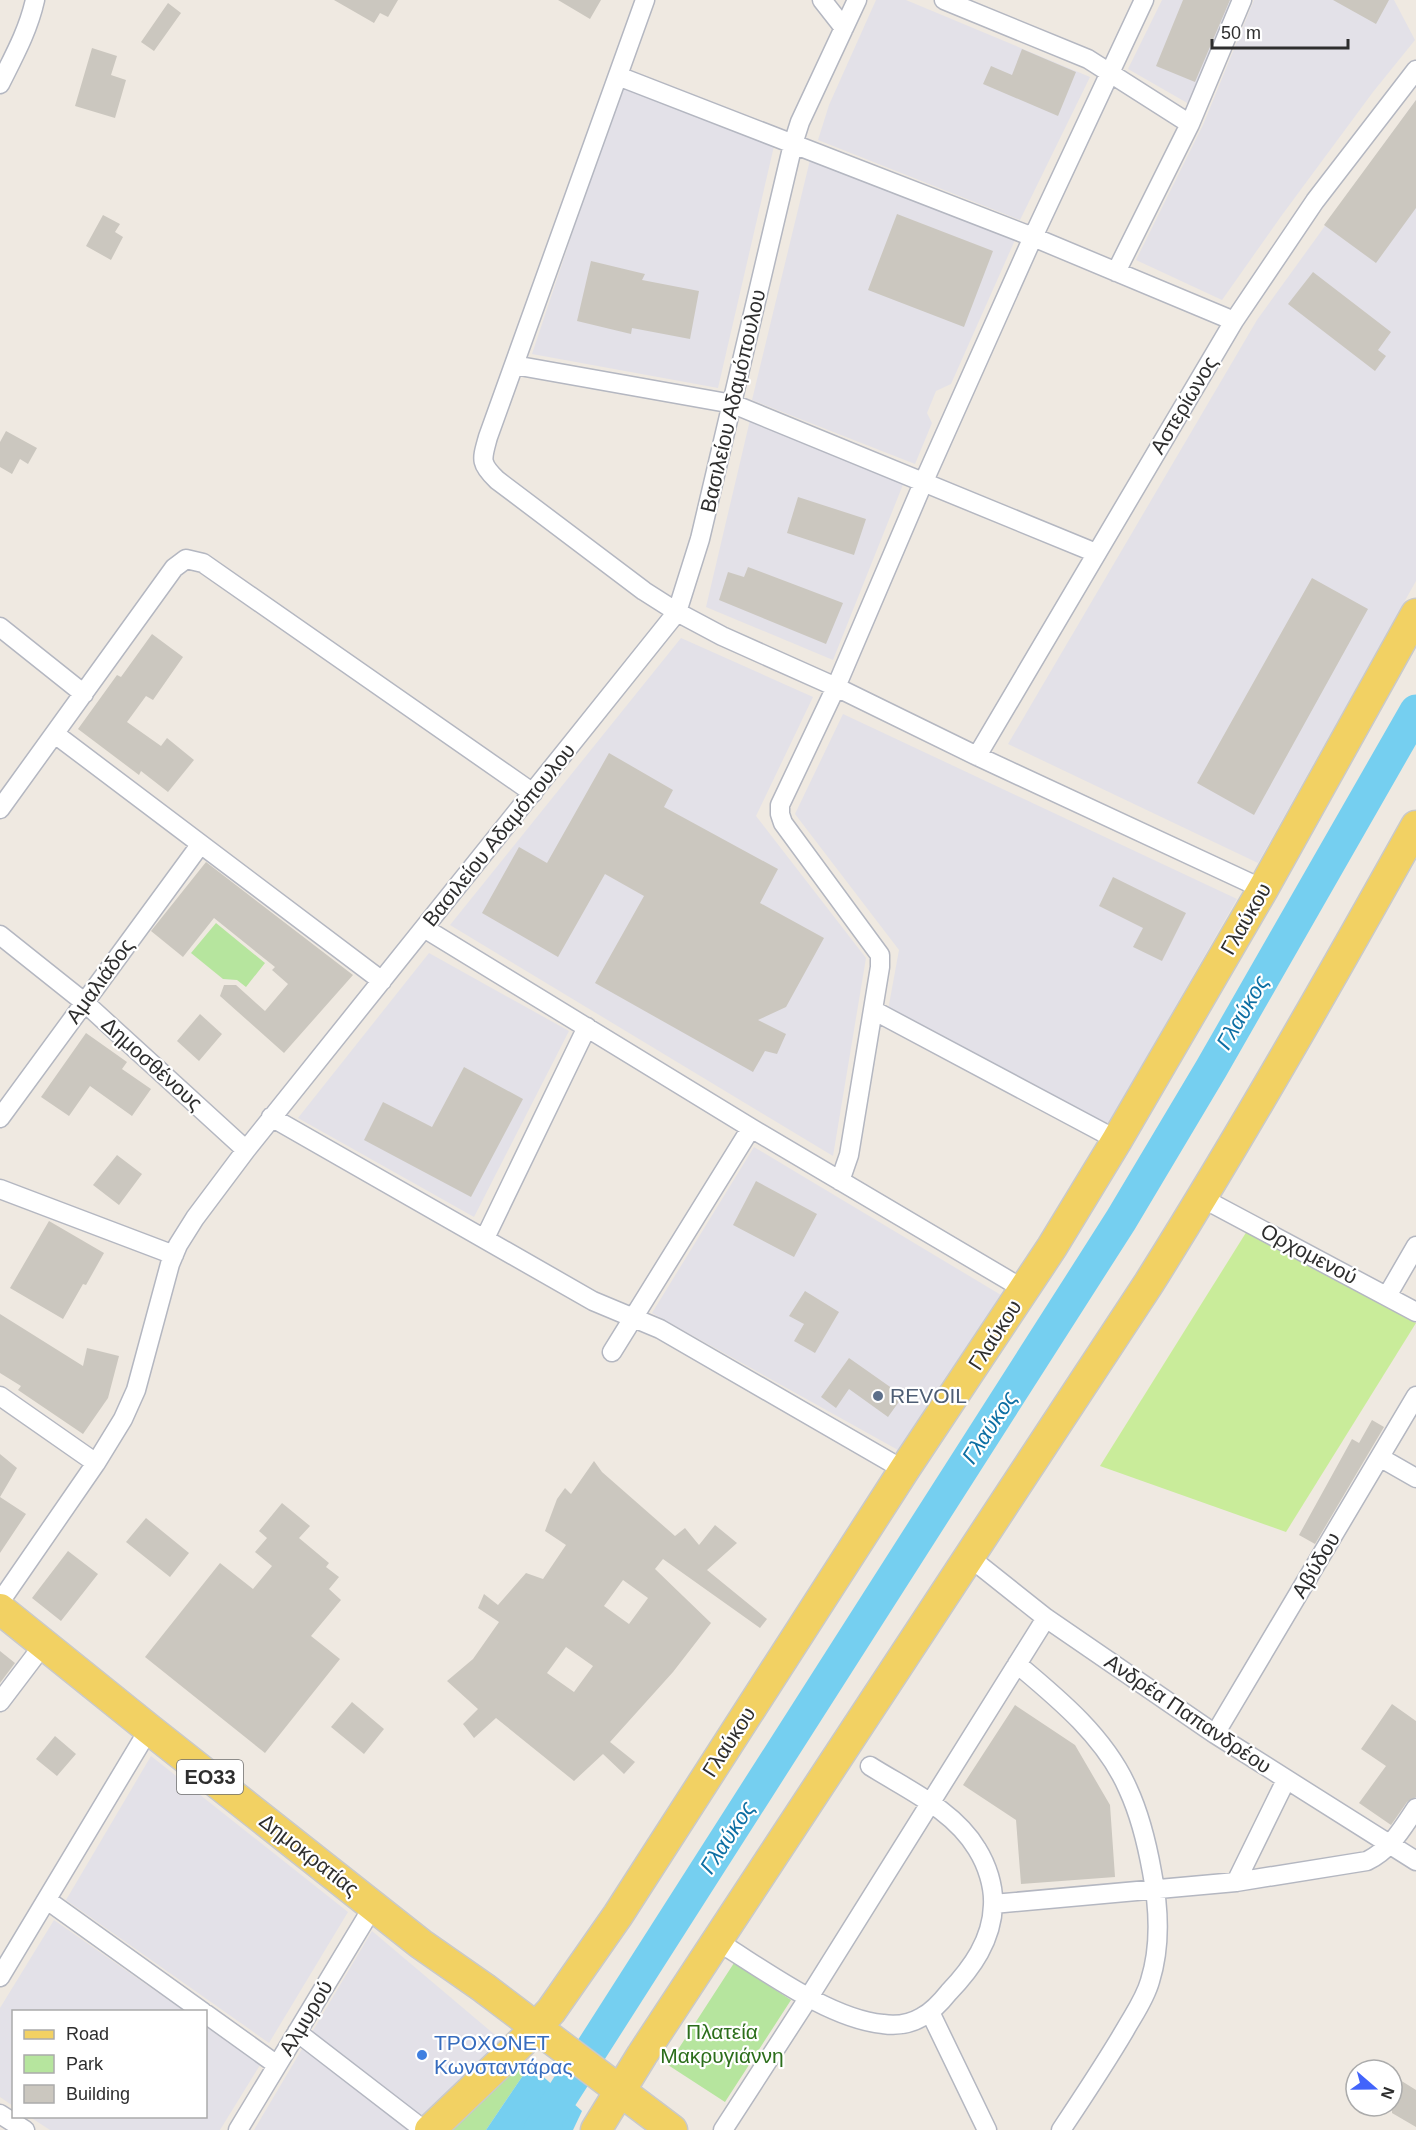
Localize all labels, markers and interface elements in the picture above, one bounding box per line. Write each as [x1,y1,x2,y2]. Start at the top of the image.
scale bar [1212,12,1348,50]
text: 50 m [1221,23,1261,43]
street label: Βασιλείου Αδαμόπουλου [696,287,769,515]
street label: Αστερίωνος [1145,352,1222,458]
street label: Βασιλείου Αδαμόπουλου [418,739,579,931]
street label: Γλαύκου [1216,879,1275,959]
street label: Αμαλιάδος [61,934,138,1028]
water label: Γλαύκος [1211,971,1274,1054]
street label: Δημοσθένους [97,1012,207,1115]
street label: Ορχομενού [1257,1219,1361,1288]
street label: Γλαύκου [963,1295,1026,1374]
place label: REVOIL [890,1384,967,1407]
water label: Γλαύκος [957,1386,1022,1468]
marker: REVOIL [871,1389,885,1403]
street label: Αβύδου [1287,1528,1344,1602]
street label: Ανδρέα Παπανδρέου [1101,1649,1276,1778]
street label: Γλαύκου [697,1702,760,1781]
road number: ΕΟ33 [177,1760,243,1794]
water label: Γλαύκος [695,1796,760,1878]
street label: Δημοκρατίας [255,1809,363,1900]
street label: Αλμυρού [274,1976,337,2059]
legend [12,2010,207,2118]
park label: Πλατεία Μακρυγιάννη [660,2020,784,2067]
text: Road [66,2024,109,2044]
place label: ΤΡΟΧΟΝΕΤ Κωνσταντάρας [434,2031,573,2078]
marker: ΤΡΟΧΟΝΕΤ Κωνσταντάρας [415,2048,429,2062]
text: Park [66,2054,104,2074]
north arrow [1344,2058,1404,2118]
text: Building [66,2084,130,2104]
text: N [1378,2085,1398,2101]

